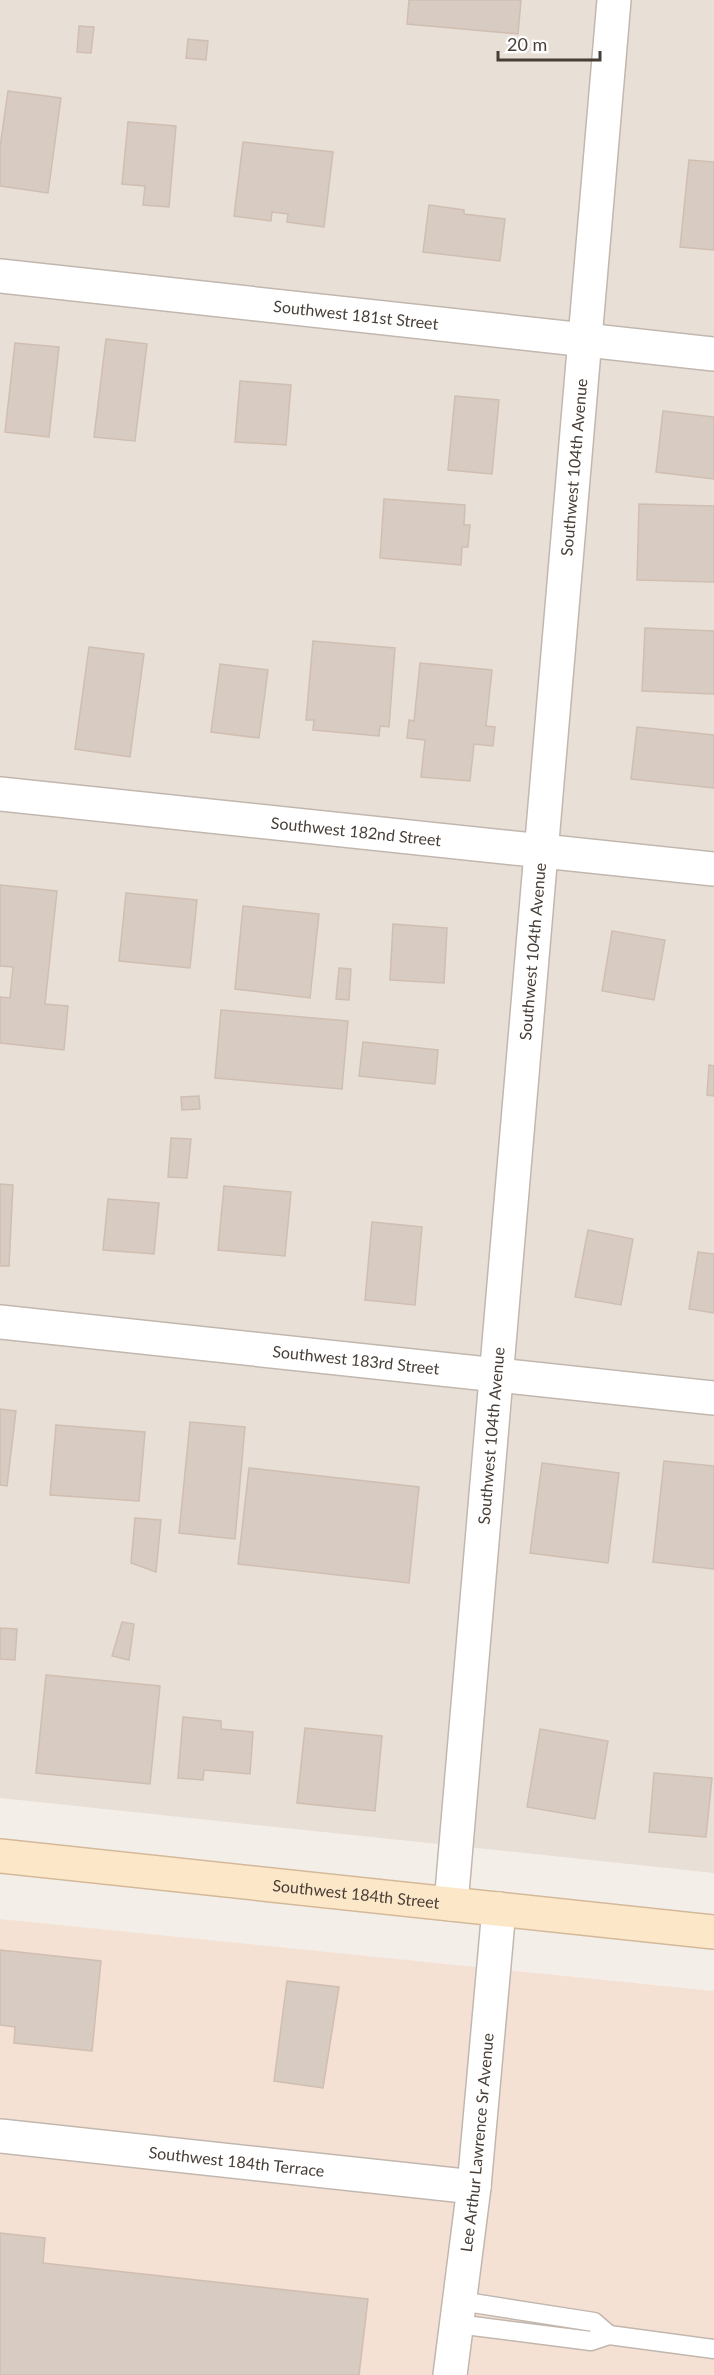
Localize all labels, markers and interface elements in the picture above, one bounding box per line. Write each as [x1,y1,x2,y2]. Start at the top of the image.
scale bar [498,24,600,62]
text: 20 m [507,33,547,55]
street label: Southwest 181st Street [272,296,440,333]
street label: Southwest 104th Avenue [556,378,591,557]
street label: Southwest 182nd Street [270,813,442,849]
street label: Southwest 104th Avenue [515,862,549,1041]
street label: Southwest 183rd Street [272,1341,441,1378]
street label: Southwest 104th Avenue [474,1346,508,1525]
street label: Southwest 184th Street [272,1875,441,1912]
street label: Lee Arthur Lawrence Sr Avenue [456,2032,497,2253]
street label: Southwest 184th Terrace [148,2142,325,2180]

